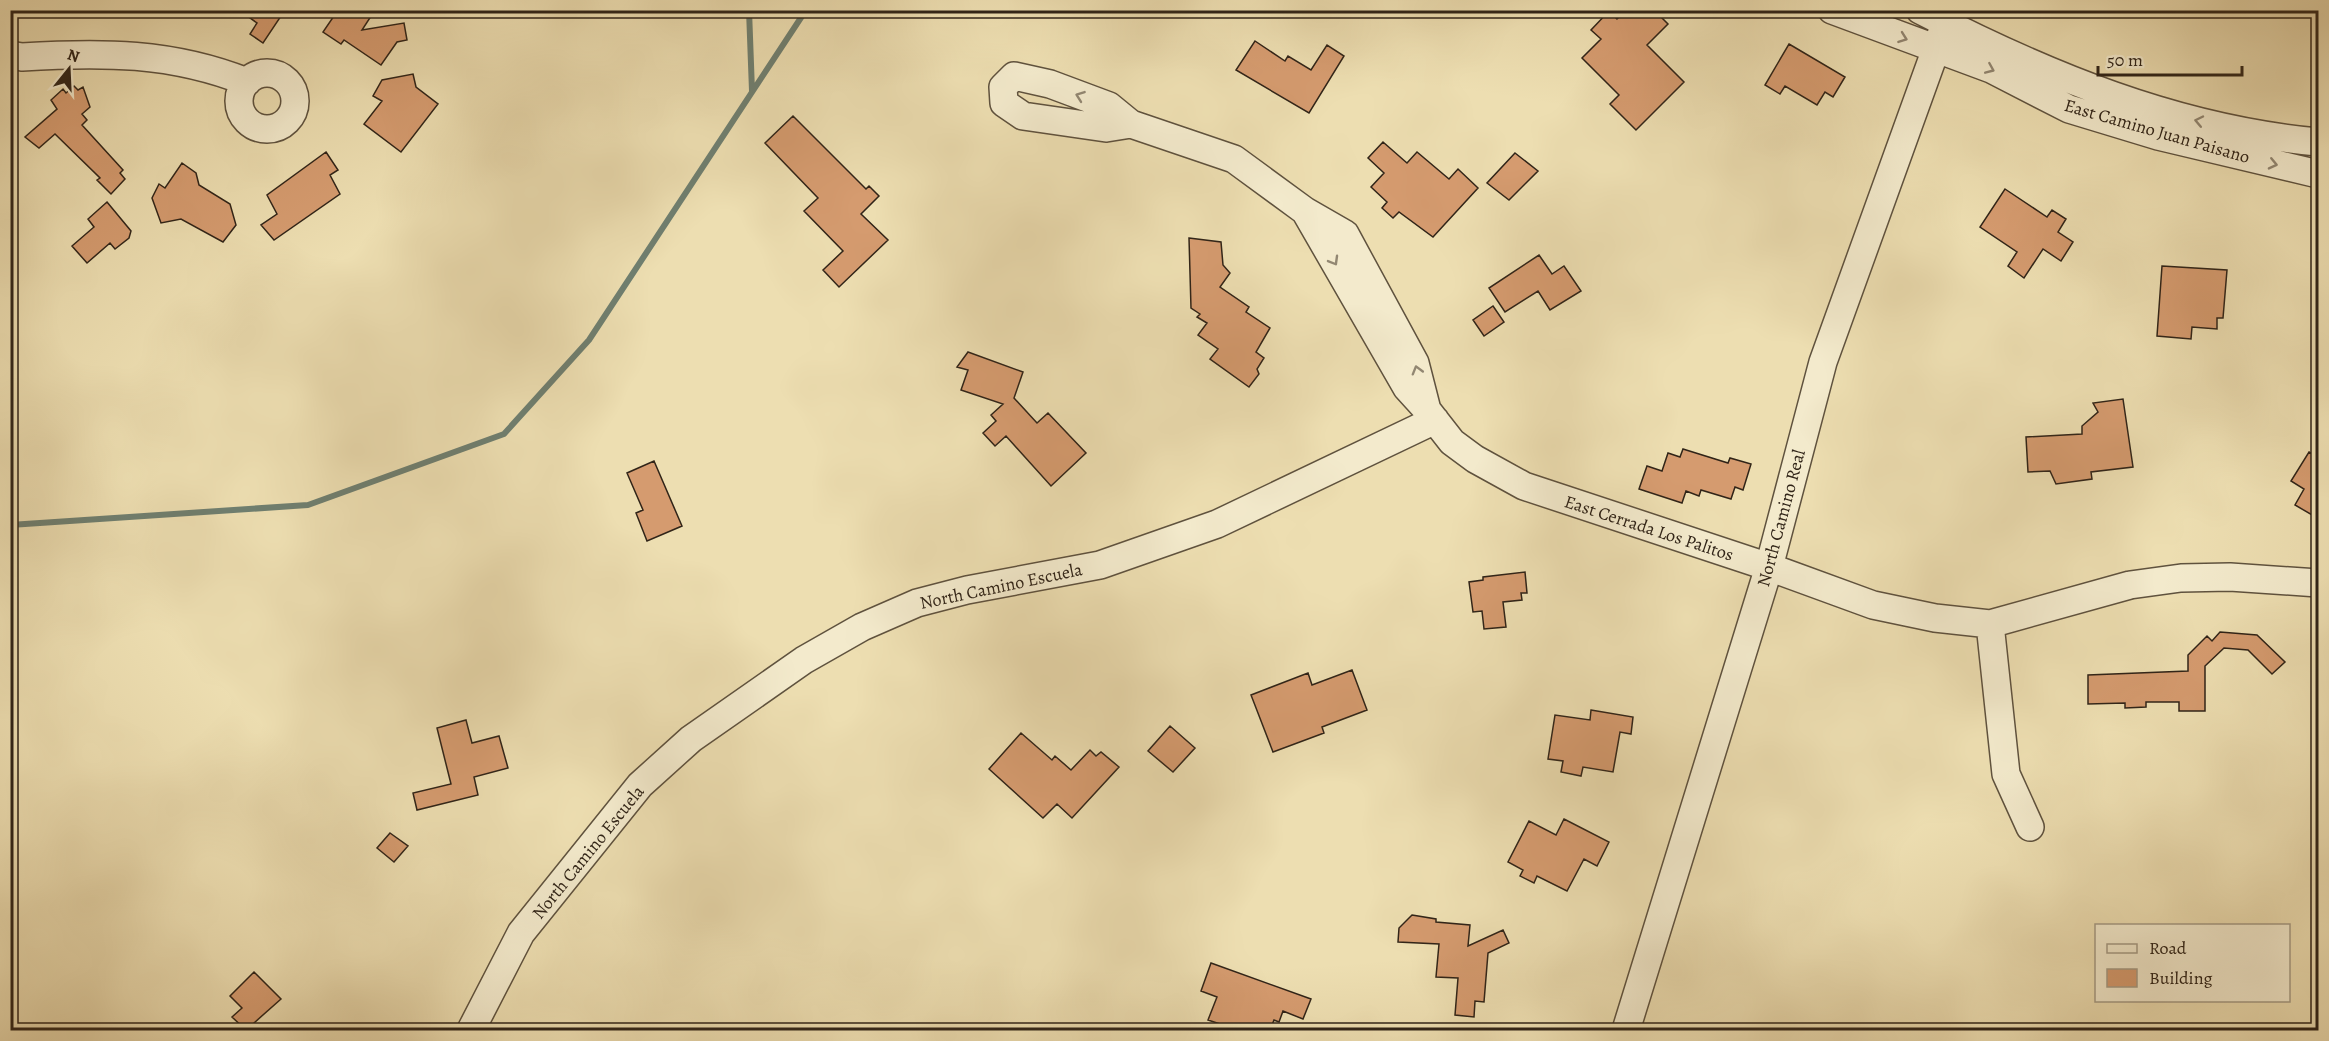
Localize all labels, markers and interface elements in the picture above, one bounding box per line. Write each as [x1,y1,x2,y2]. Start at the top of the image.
one-way arrow [1897,31,1908,43]
north arrow [39,39,99,99]
scale bar [2098,39,2242,77]
text: N [64,43,83,68]
text: 50 m [2107,48,2143,72]
one-way arrow [1984,62,1995,74]
one-way arrow [1075,90,1086,103]
street label: East Camino Juan Paisano [2061,93,2253,169]
one-way arrow [2194,115,2204,128]
one-way arrow [2268,156,2278,169]
one-way arrow [1327,255,1338,265]
one-way arrow [1412,366,1424,376]
street label: North Camino Real [1751,446,1811,589]
street label: East Cerrada Los Palitos [1561,489,1737,567]
street label: North Camino Escuela [917,557,1085,615]
street label: North Camino Escuela [527,780,650,924]
legend [2095,924,2290,1002]
text: Road [2149,936,2187,960]
text: Building [2149,966,2213,990]

